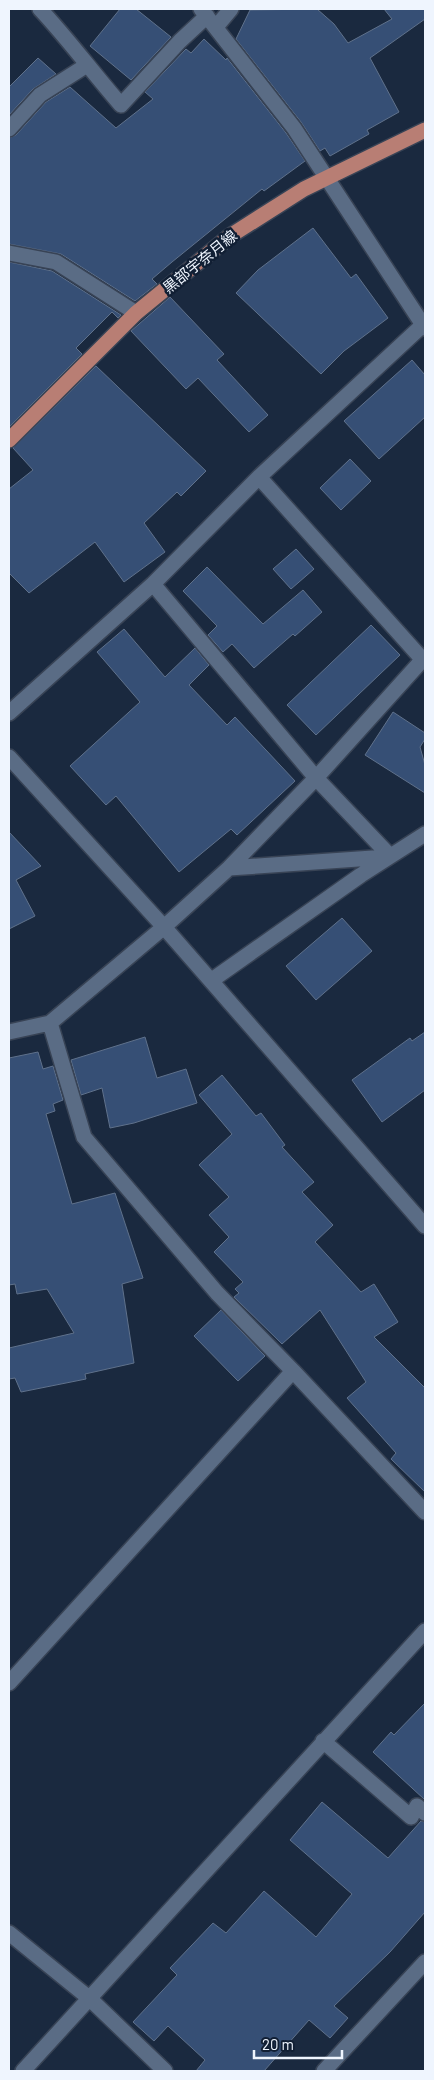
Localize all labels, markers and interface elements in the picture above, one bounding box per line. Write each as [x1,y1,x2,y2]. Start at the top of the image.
street label: 黒部宇奈月線 [159,226,240,297]
scale bar [254,2028,342,2060]
text: 20 m [262,2035,294,2053]

